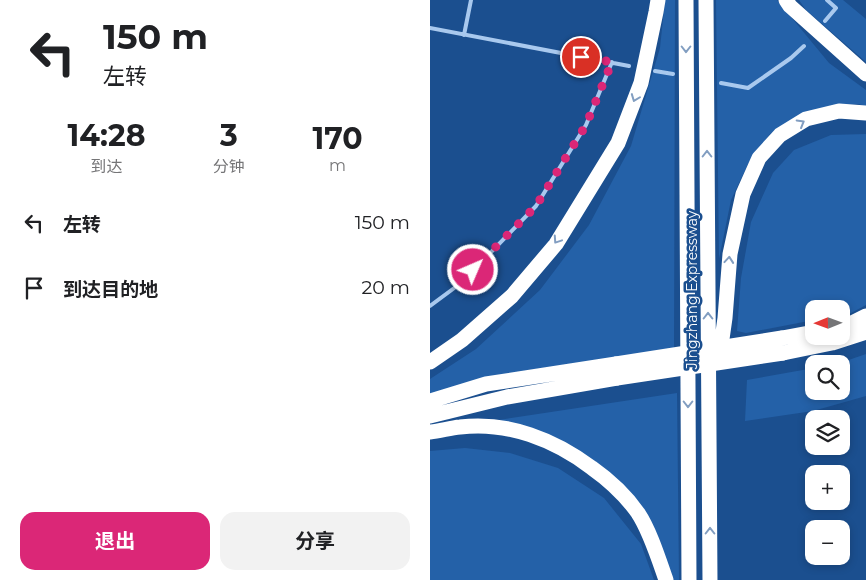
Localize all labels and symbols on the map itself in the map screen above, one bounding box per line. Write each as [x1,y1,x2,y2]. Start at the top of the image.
pin [560,36,602,78]
one-way arrow [681,45,691,53]
one-way arrow [631,94,641,102]
one-way arrow [795,119,804,129]
one-way arrow [702,150,712,158]
street label: Jingzhang Expressway [683,210,701,370]
one-way arrow [554,235,563,244]
position arrow [446,243,498,295]
one-way arrow [724,256,735,264]
north arrow [805,300,850,345]
one-way arrow [703,312,714,320]
one-way arrow [683,400,693,408]
one-way arrow [705,527,715,535]

